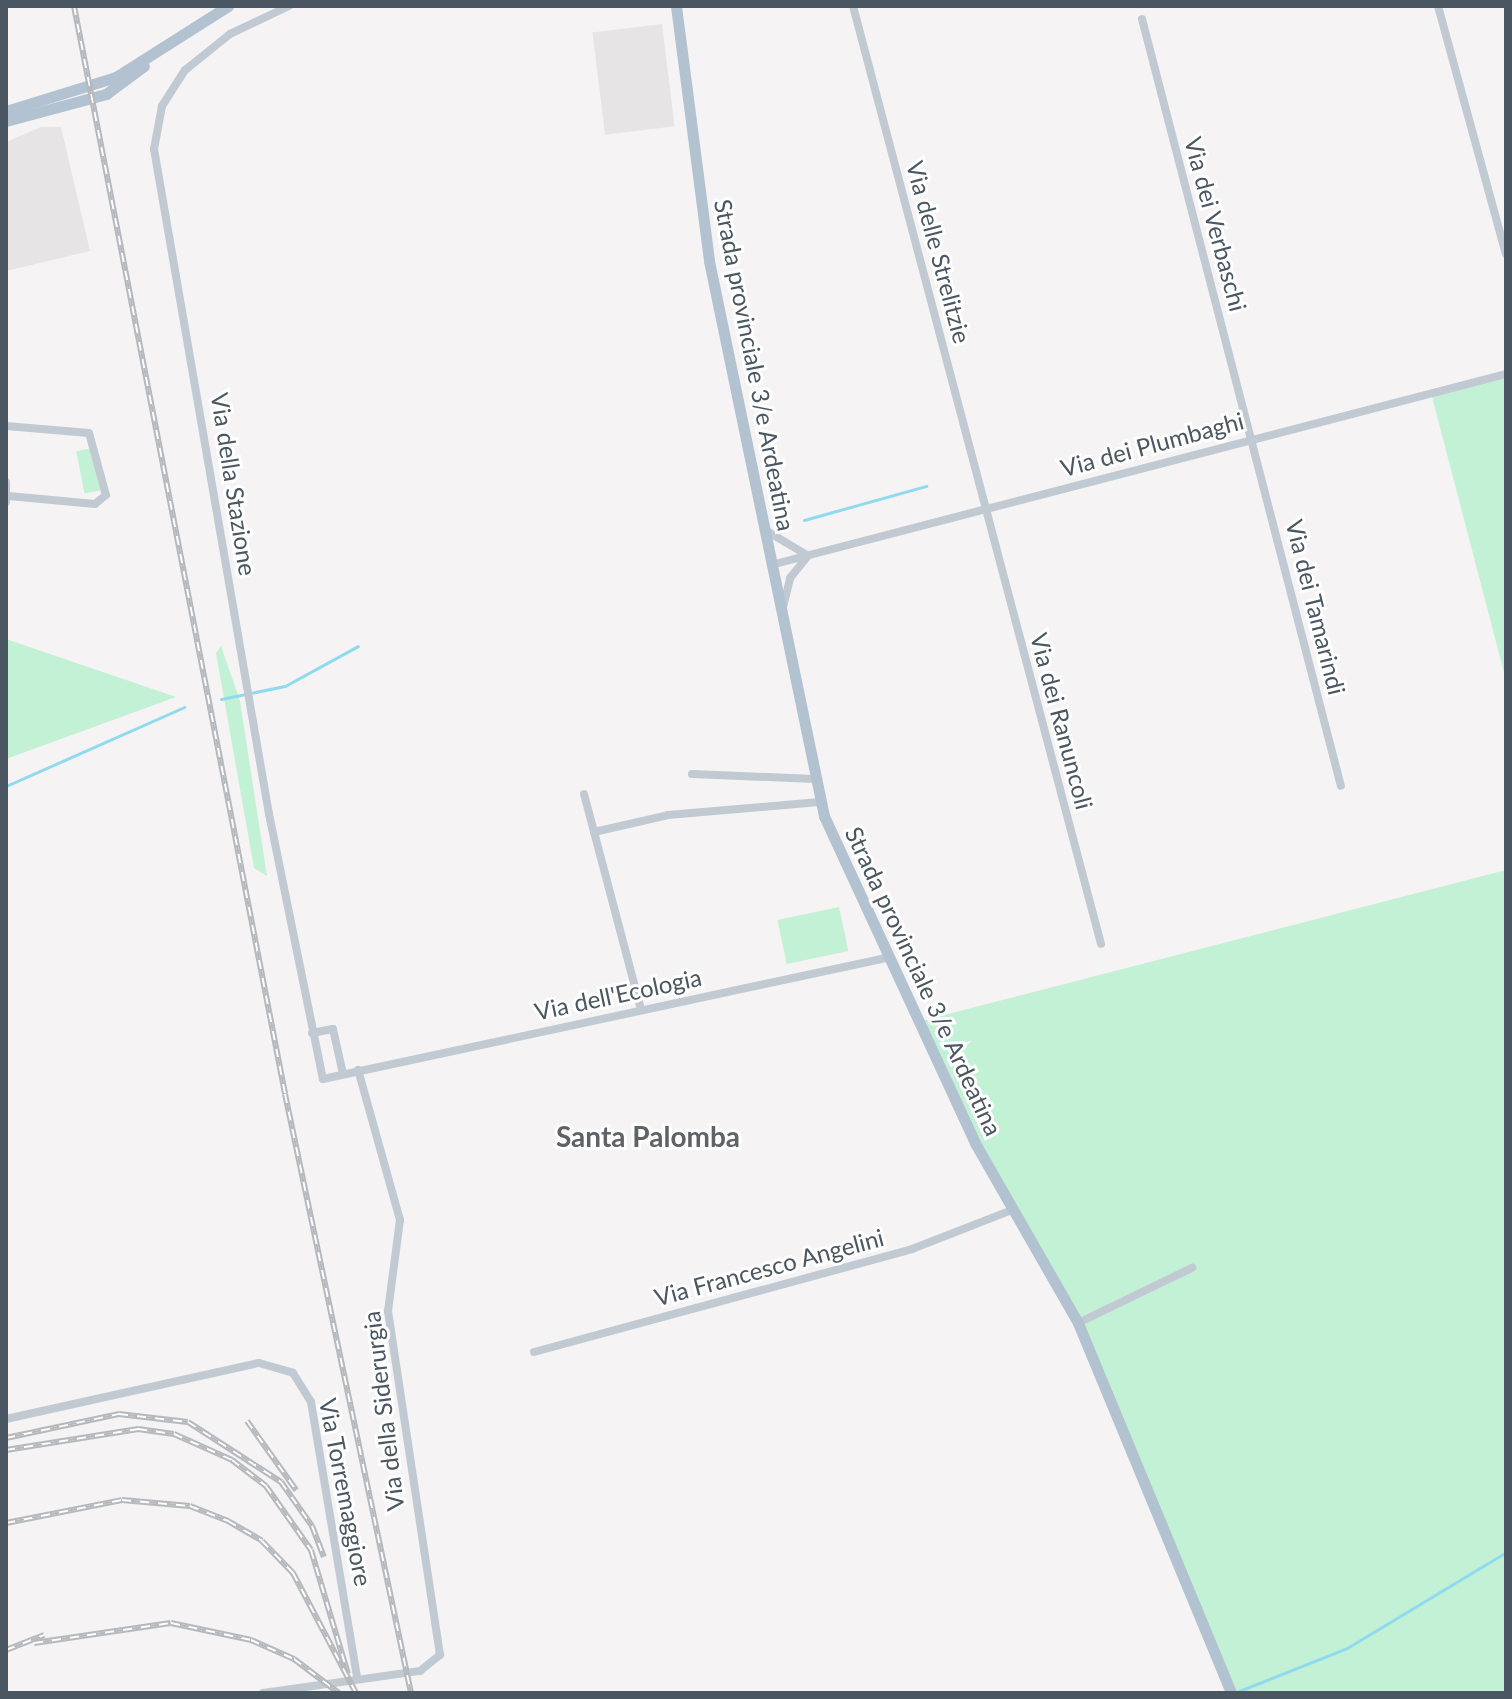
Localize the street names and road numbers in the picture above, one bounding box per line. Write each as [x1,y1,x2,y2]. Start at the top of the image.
street label: Via dei Verbaschi [1179,133,1253,315]
street label: Via delle Strelitzie [901,158,977,346]
street label: Strada provinciale 3/e Ardeatina [709,196,801,534]
street label: Via della Stazione [205,390,263,578]
street label: Via dei Plumbaghi [1057,406,1247,482]
street label: Via dei Tamarindi [1280,516,1352,698]
street label: Via dei Ranuncoli [1025,630,1099,812]
street label: Strada provinciale 3/e Ardeatina [839,822,1009,1140]
street label: Via dell'Ecologia [532,962,704,1026]
street label: Via Francesco Angelini [651,1222,887,1312]
street label: Via della Siderurgia [356,1309,410,1513]
street label: Via Torremaggiore [314,1395,378,1589]

